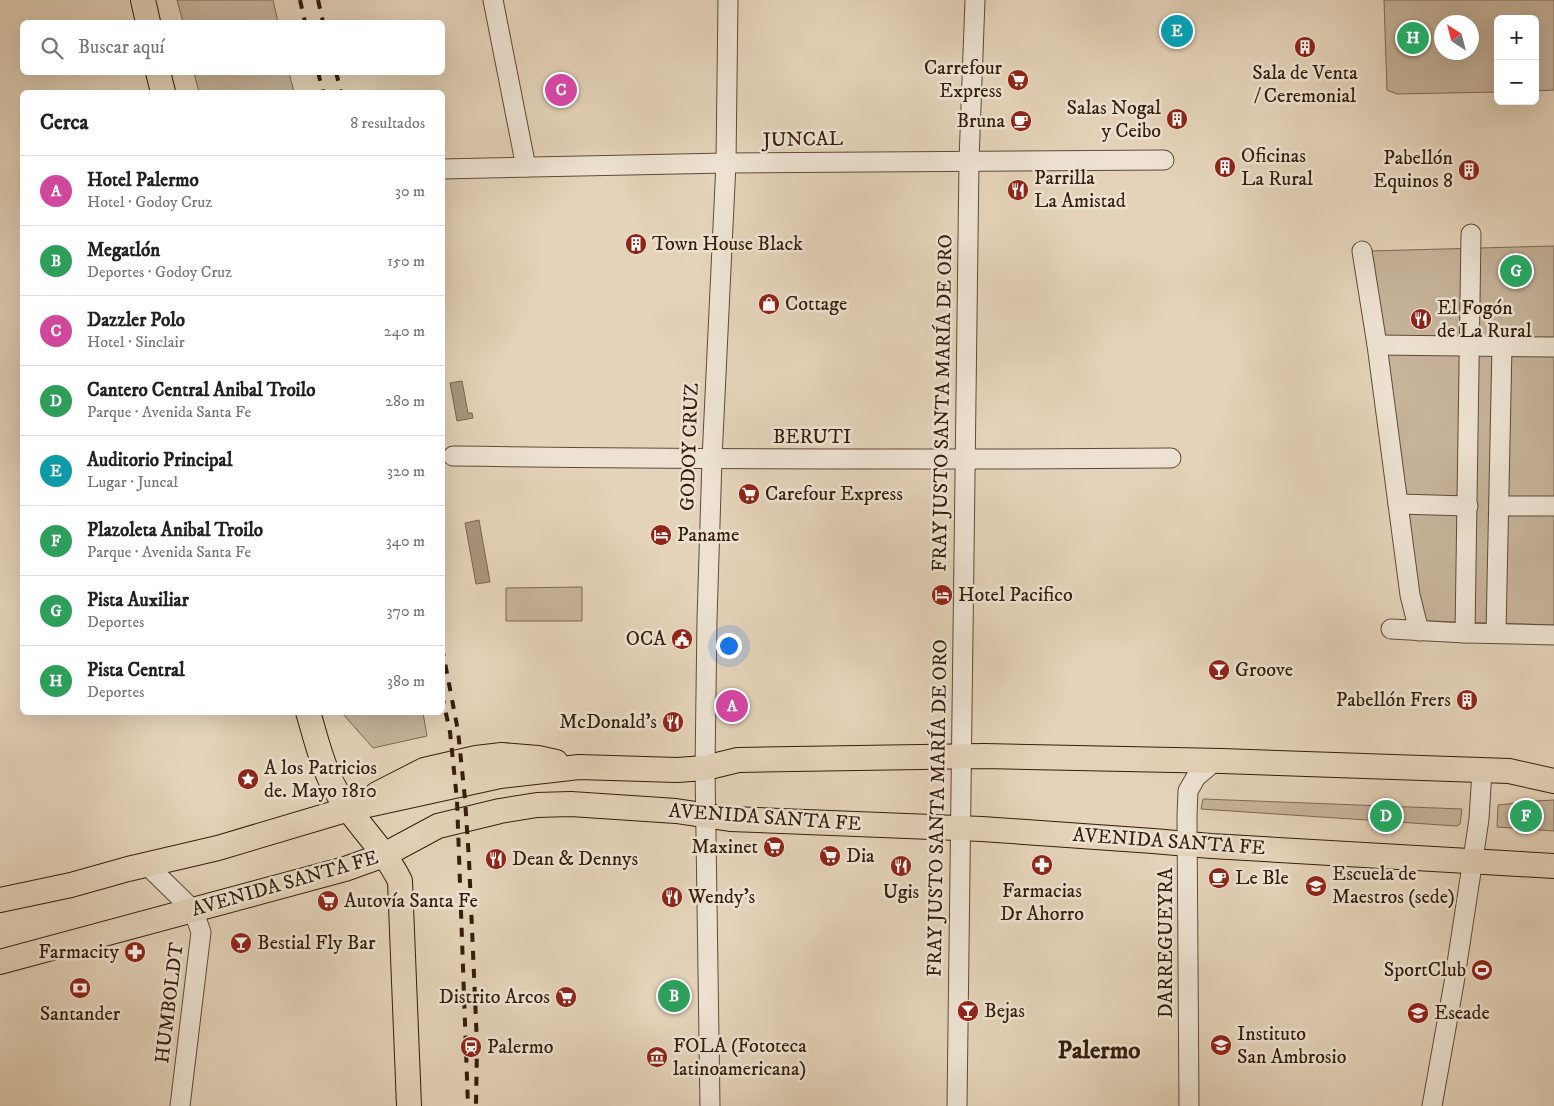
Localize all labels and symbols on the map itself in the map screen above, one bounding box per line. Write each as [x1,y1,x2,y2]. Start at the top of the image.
pin: E [1161,12,1193,50]
north arrow [1434,15,1479,60]
pin: H [1397,19,1429,57]
building icon: Sala de Venta / Ceremonial [1293,35,1317,59]
place label: Carrefour Express [924,56,1003,104]
place label: Sala de Venta / Ceremonial [1252,61,1358,109]
supermarket icon: Carrefour Express [1006,68,1030,92]
pin: C [545,71,577,109]
place label: Salas Nogal y Ceibo [1067,96,1161,144]
building icon: Salas Nogal y Ceibo [1165,107,1189,131]
place label: Bruna [956,109,1006,134]
cafe icon: Bruna [1009,109,1033,133]
street label: JUNCAL [761,127,844,153]
place label: Oficinas La Rural [1241,144,1313,192]
place label: Pabellón Equinos 8 [1373,146,1454,194]
building icon: Oficinas La Rural [1213,155,1237,179]
building icon: Pabellón Equinos 8 [1457,158,1481,182]
place label: Parrilla La Amistad [1034,166,1126,214]
restaurant icon: Parrilla La Amistad [1006,178,1030,202]
building icon: Town House Black [624,232,648,256]
place label: Town House Black [652,232,803,257]
street label: FRAY JUSTO SANTA MARÍA DE ORO [927,234,958,572]
pin: G [1500,252,1532,290]
shop icon: Cottage [757,292,781,316]
place label: Cottage [785,292,847,317]
place label: El Fogón de La Rural [1437,296,1532,344]
restaurant icon: El Fogón de La Rural [1409,307,1433,331]
street label: GODOY CRUZ [675,382,705,511]
street label: BERUTI [773,425,851,450]
supermarket icon: Carefour Express [737,482,761,506]
place label: Carefour Express [765,482,903,507]
hotel icon: Paname [649,523,673,547]
place label: Paname [677,523,739,548]
hotel icon: Hotel Pacifico [930,583,954,607]
place label: Hotel Pacifico [958,583,1073,608]
place label: OCA [626,627,666,652]
public building icon: OCA [670,627,694,651]
your location [716,633,742,659]
street label: FRAY JUSTO SANTA MARÍA DE ORO [922,639,953,977]
bar icon: Groove [1207,658,1231,682]
place label: Groove [1235,658,1293,683]
pin: A [716,687,748,725]
place label: Pabellón Frers [1336,688,1451,713]
building icon: Pabellón Frers [1455,688,1479,712]
place label: McDonald's [559,710,657,735]
restaurant icon: McDonald's [661,710,685,734]
place label: A los Patricios de. Mayo 1810 [264,756,377,804]
place icon: A los Patricios de. Mayo 1810 [236,767,260,791]
pin: D [1370,797,1402,835]
pin: F [1510,797,1542,835]
street label: AVENIDA SANTA FE [668,799,862,837]
street label: AVENIDA SANTA FE [1072,823,1266,861]
place label: Maxinet [691,835,758,860]
supermarket icon: Maxinet [762,835,786,859]
supermarket icon: Dia [818,844,842,868]
place label: Dia [846,844,875,869]
street label: AVENIDA SANTA FE [189,845,381,923]
restaurant icon: Dean & Dennys [484,847,508,871]
place label: Dean & Dennys [512,847,639,872]
pharmacy icon: Farmacias Dr Ahorro [1030,853,1054,877]
restaurant icon: Ugis [889,854,913,878]
place label: Escuela de Maestros (sede) [1332,862,1455,910]
cafe icon: Le Ble [1207,866,1231,890]
place label: Le Ble [1235,866,1289,891]
street label: DARREGUEYRA [1154,867,1179,1018]
school or university icon: Escuela de Maestros (sede) [1304,874,1328,898]
place label: Farmacias Dr Ahorro [1000,879,1084,927]
place label: Ugis [883,880,920,905]
restaurant icon: Wendy's [660,885,684,909]
place label: Wendy's [687,885,755,910]
supermarket icon: Autovía Santa Fe [316,889,340,913]
place label: Autovía Santa Fe [344,889,478,914]
bar icon: Bestial Fly Bar [229,931,253,955]
place label: Bestial Fly Bar [257,931,376,956]
place label: Farmacity [38,940,120,965]
pharmacy icon: Farmacity [123,940,147,964]
street label: HUMBOLDT [150,941,190,1065]
place label: SportClub [1384,958,1466,983]
sports icon: SportClub [1470,958,1494,982]
bank icon: Santander [68,976,92,1000]
pin: B [658,977,690,1015]
place label: Distrito Arcos [439,985,550,1010]
supermarket icon: Distrito Arcos [554,985,578,1009]
bar icon: Bejas [956,999,980,1023]
place label: Bejas [984,999,1025,1024]
school or university icon: Eseade [1406,1001,1430,1025]
place label: Eseade [1434,1001,1490,1026]
place label: Santander [40,1002,121,1027]
place label: Instituto San Ambrosio [1237,1022,1346,1070]
school or university icon: Instituto San Ambrosio [1209,1033,1233,1057]
place label: FOLA (Fototeca latinoamericana) [673,1034,807,1082]
station icon: Palermo [459,1035,483,1059]
place label: Palermo [487,1035,553,1060]
district label: Palermo [1057,1035,1141,1066]
museum icon: FOLA (Fototeca latinoamericana) [645,1045,669,1069]

